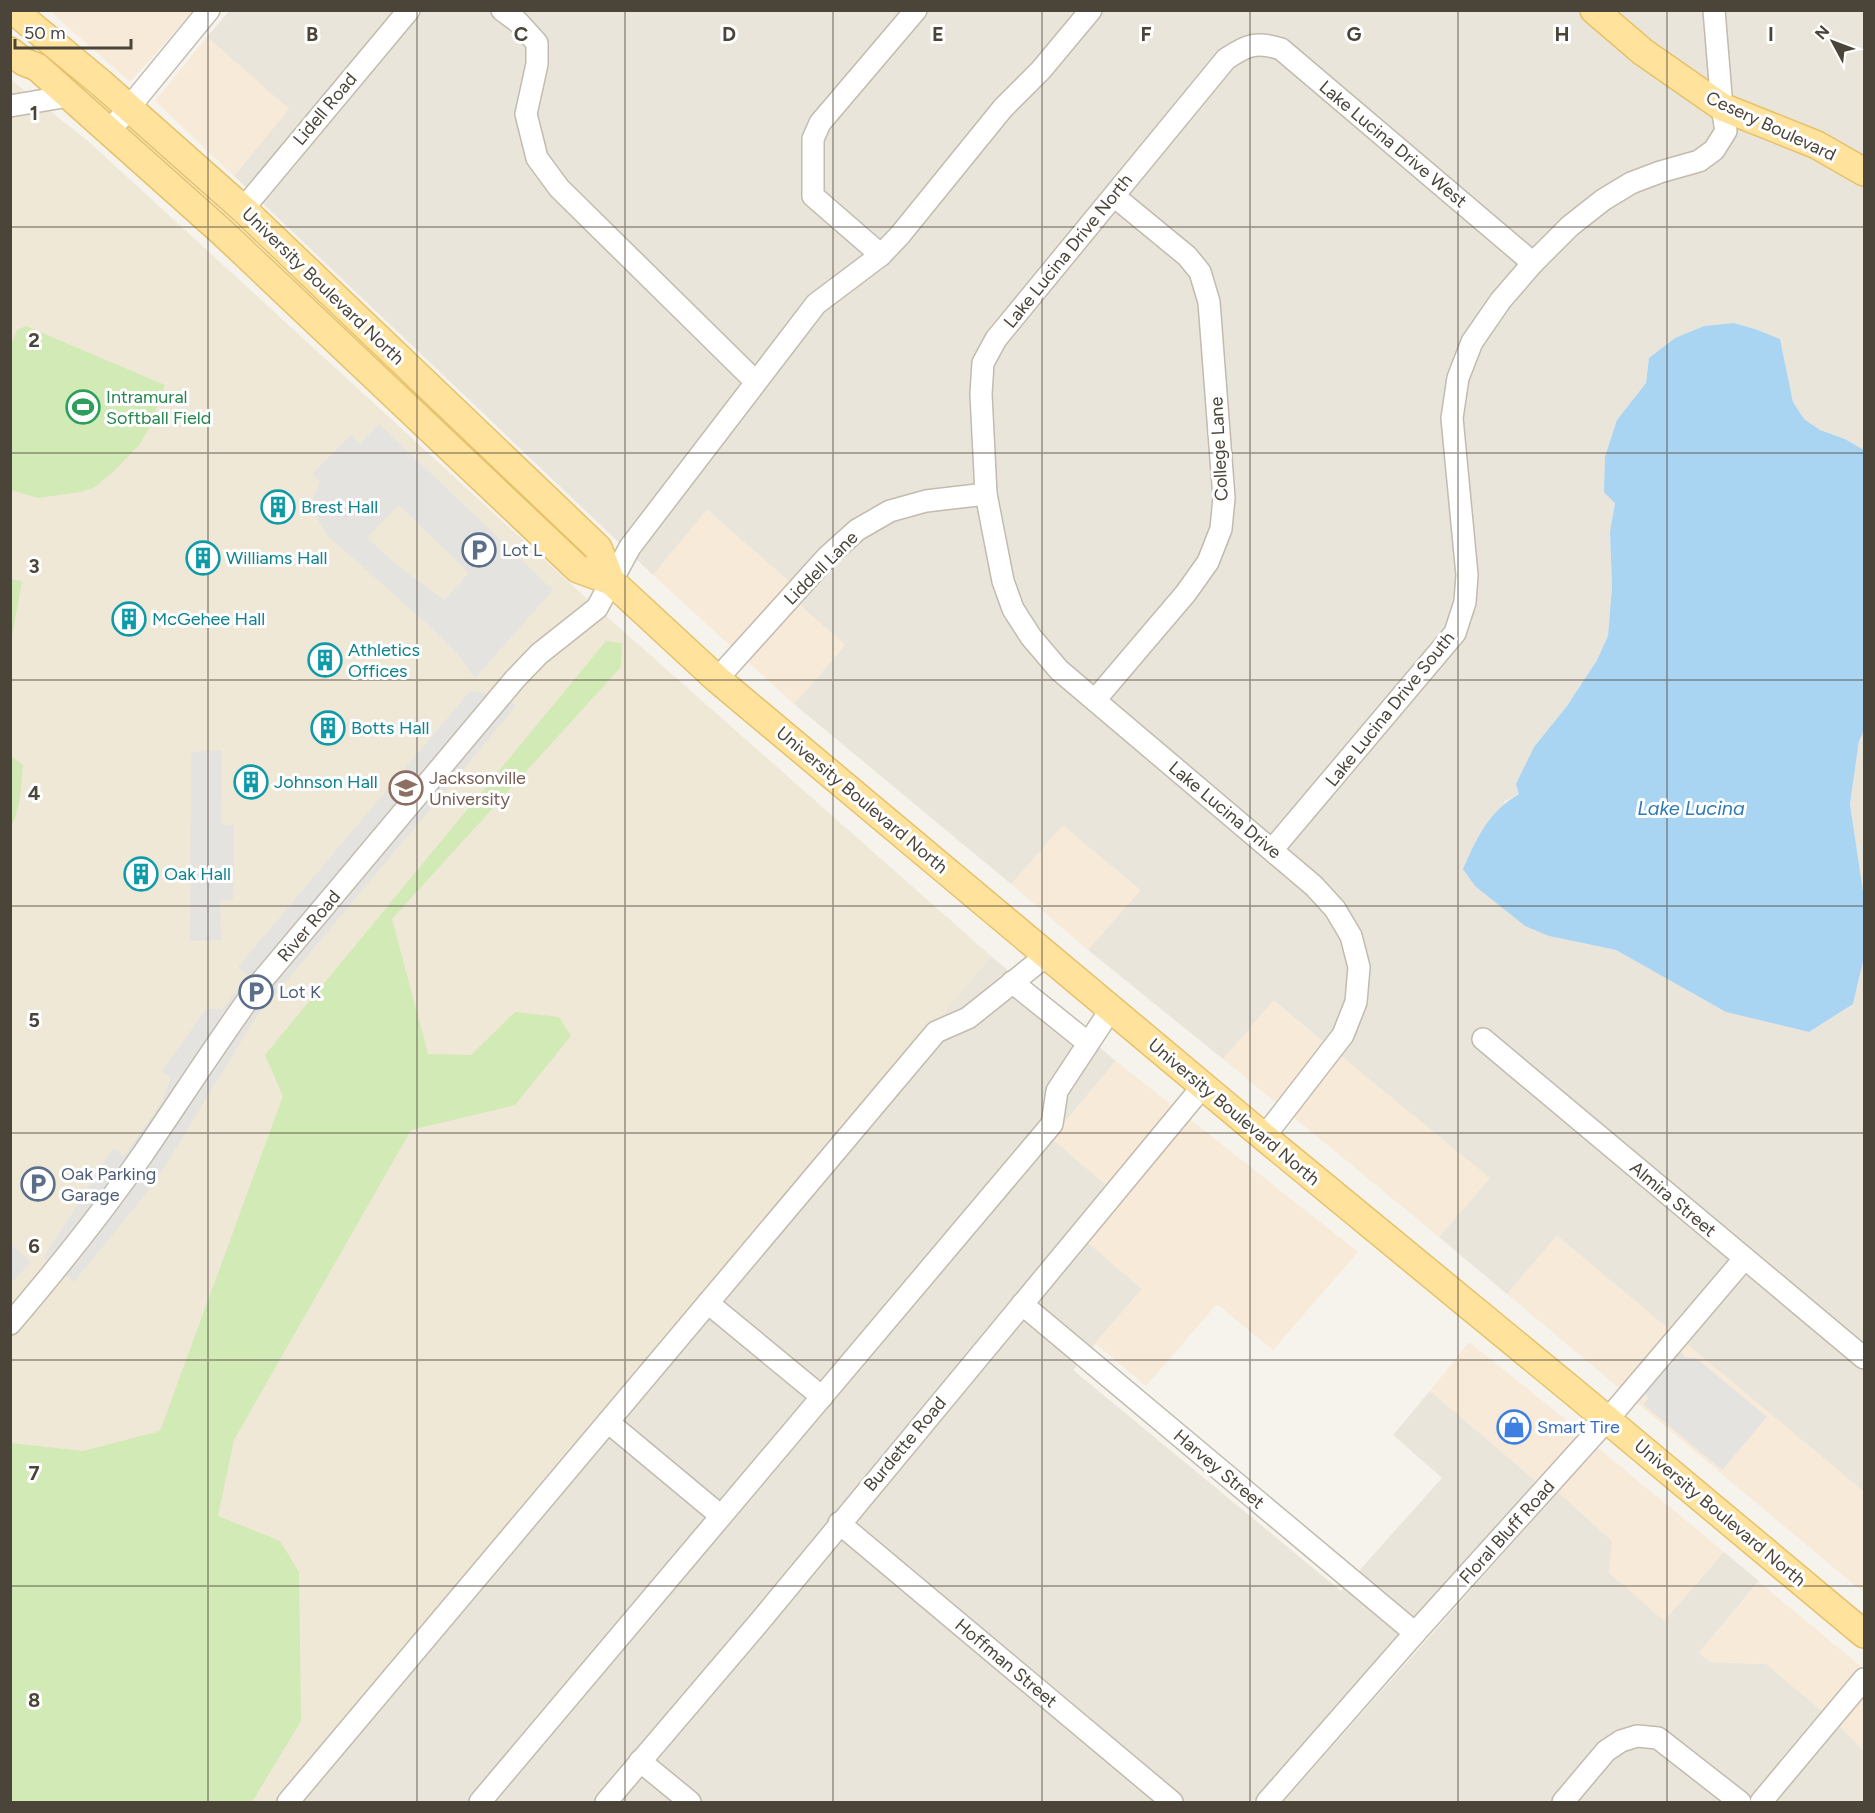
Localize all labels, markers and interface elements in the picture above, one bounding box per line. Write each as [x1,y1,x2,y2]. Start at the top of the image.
scale bar [15,12,130,50]
north arrow [1803,12,1863,72]
text: 50 m [24,22,66,44]
text: B [306,22,318,46]
text: C [514,22,528,46]
text: D [722,22,736,46]
text: E [932,22,944,46]
text: F [1140,22,1152,46]
text: G [1347,22,1362,46]
text: H [1555,22,1570,46]
text: I [1768,22,1774,46]
text: N [1811,22,1833,43]
street label: Lidell Road [288,68,362,150]
street label: Lake Lucina Drive West [1315,76,1471,212]
street label: Cesery Boulevard [1702,86,1840,166]
text: 1 [30,101,38,125]
street label: Lake Lucina Drive North [999,170,1137,332]
street label: University Boulevard North [237,203,409,369]
text: 2 [28,328,40,352]
place label: Intramural Softball Field [106,386,211,429]
sports icon: Intramural Softball Field [65,389,101,425]
street label: College Lane [1205,396,1233,502]
building icon: Brest Hall [260,489,296,525]
place label: Brest Hall [301,496,378,518]
street label: Liddell Lane [780,526,863,609]
parking icon: Lot L [461,532,497,568]
place label: Lot L [502,539,543,561]
building icon: Williams Hall [185,540,221,576]
place label: Williams Hall [226,547,328,569]
text: 3 [28,554,40,578]
building icon: McGehee Hall [111,601,147,637]
place label: McGehee Hall [152,608,265,630]
street label: Lake Lucina Drive South [1321,627,1459,791]
place label: Athletics Offices [348,639,420,682]
building icon: Athletics Offices [307,642,343,678]
building icon: Botts Hall [310,710,346,746]
place label: Botts Hall [351,717,430,739]
street label: University Boulevard North [772,722,952,878]
street label: Lake Lucina Drive [1164,757,1286,864]
building icon: Johnson Hall [233,764,269,800]
place label: Jacksonville University [429,767,526,810]
school or university icon: Jacksonville University [388,770,424,806]
place label: Johnson Hall [274,771,378,793]
text: 4 [28,781,41,805]
water label: Lake Lucina [1637,796,1745,820]
building icon: Oak Hall [123,856,159,892]
place label: Oak Hall [164,863,231,885]
street label: River Road [273,886,345,966]
parking icon: Lot K [238,974,274,1010]
place label: Lot K [279,981,321,1003]
text: 5 [28,1008,40,1032]
street label: University Boulevard North [1144,1034,1324,1190]
street label: Almira Street [1625,1157,1721,1242]
place label: Oak Parking Garage [61,1163,156,1206]
parking icon: Oak Parking Garage [20,1166,56,1202]
text: 6 [28,1234,40,1258]
street label: Burdette Road [859,1392,951,1496]
shop icon: Smart Tire [1496,1409,1532,1445]
place label: Smart Tire [1537,1416,1620,1438]
street label: Harvey Street [1169,1425,1269,1513]
street label: University Boulevard North [1630,1435,1810,1591]
text: 7 [28,1461,40,1485]
street label: Floral Bluff Road [1455,1476,1559,1588]
street label: Hoffman Street [950,1614,1062,1712]
text: 8 [28,1688,40,1712]

